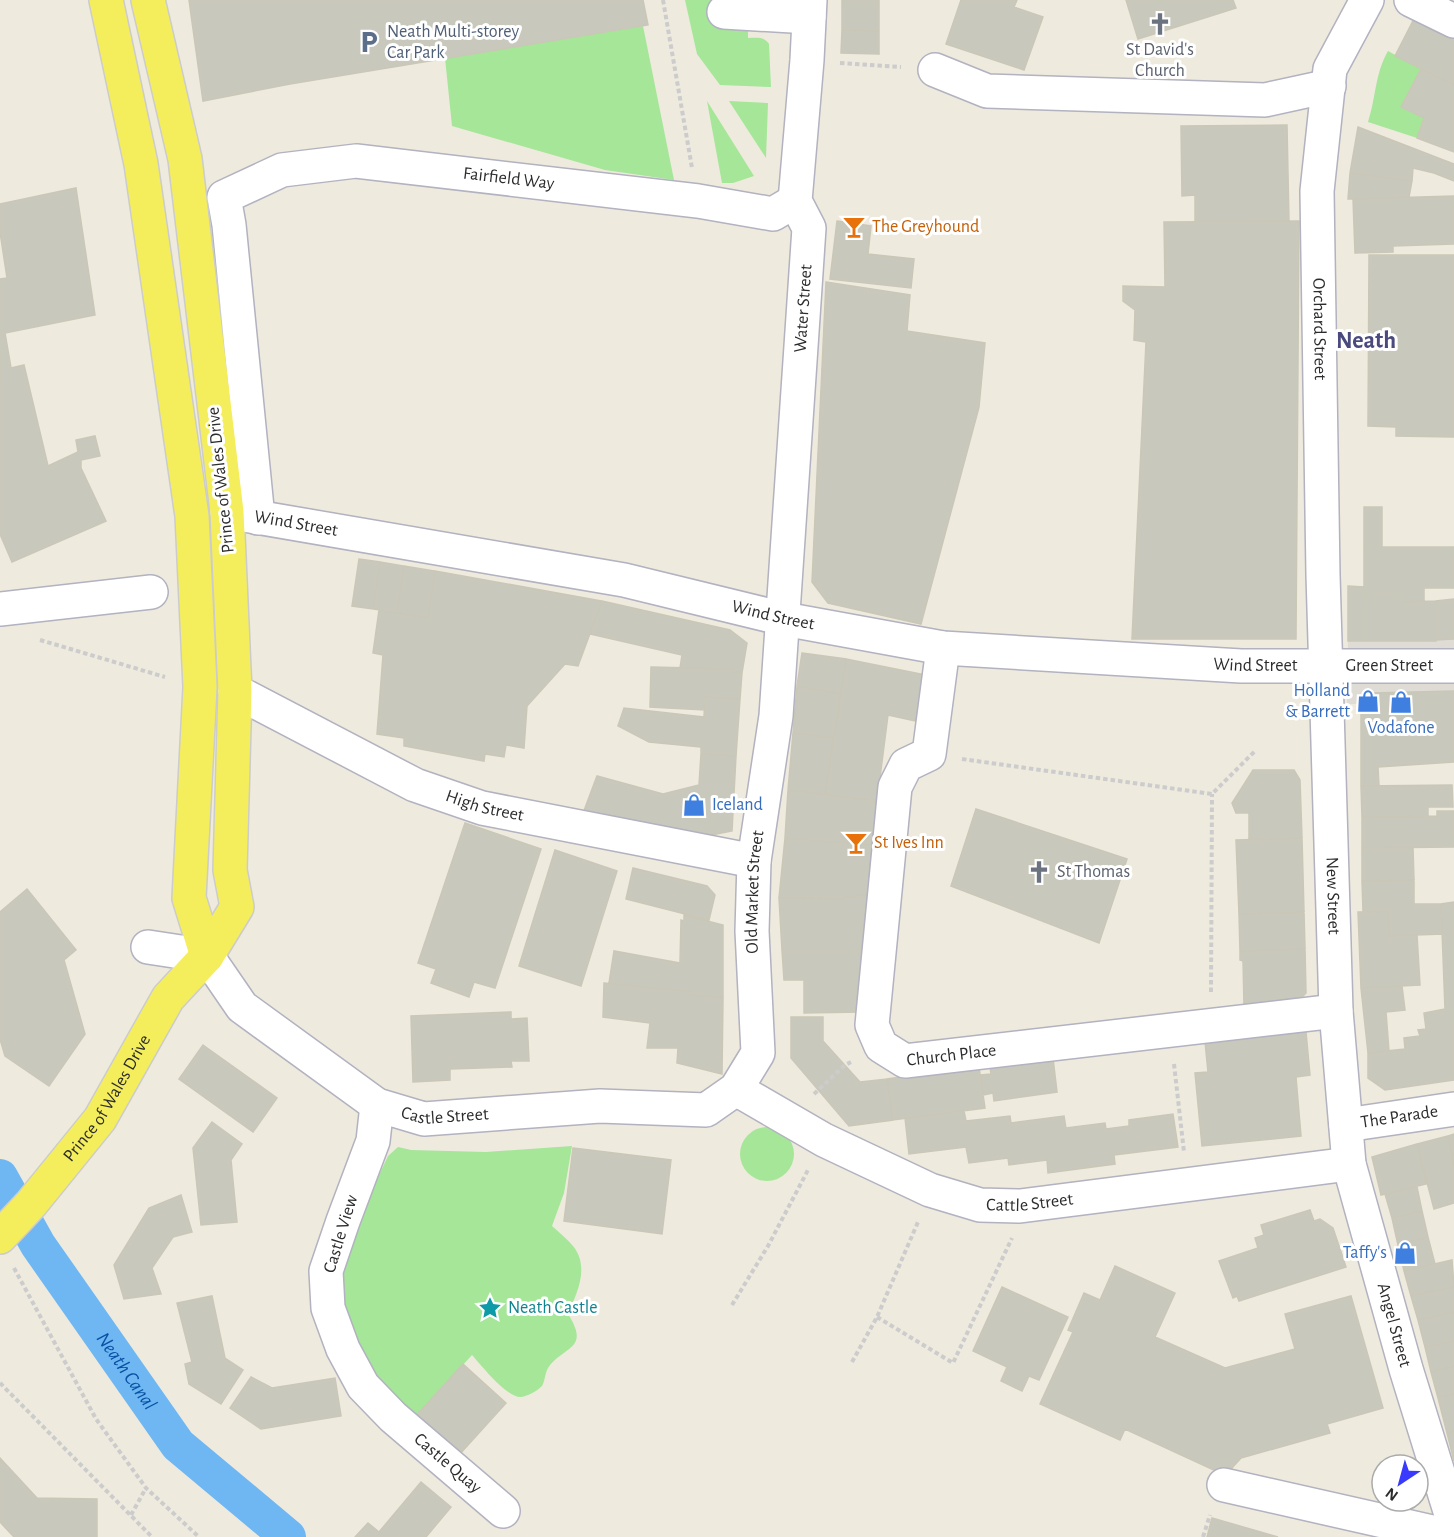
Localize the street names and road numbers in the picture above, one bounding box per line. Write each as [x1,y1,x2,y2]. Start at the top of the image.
street label: Fairfield Way [462,165,555,193]
street label: Water Street [792,264,816,353]
street label: Orchard Street [1309,278,1329,380]
street label: Prince of Wales Drive [204,406,238,554]
street label: Wind Street [253,508,339,540]
street label: Wind Street [730,598,816,633]
street label: Wind Street [1213,655,1298,675]
street label: Green Street [1346,657,1433,675]
street label: High Street [443,787,525,825]
street label: Old Market Street [743,829,768,954]
street label: New Street [1322,857,1343,935]
street label: Prince of Wales Drive [60,1032,154,1165]
street label: Church Place [906,1041,997,1070]
street label: The Parade [1360,1102,1439,1132]
street label: Castle Street [399,1104,489,1128]
street label: Cattle Street [986,1190,1075,1215]
street label: Castle View [321,1193,361,1275]
street label: Angel Street [1374,1281,1414,1369]
street label: Castle Quay [410,1430,485,1497]

